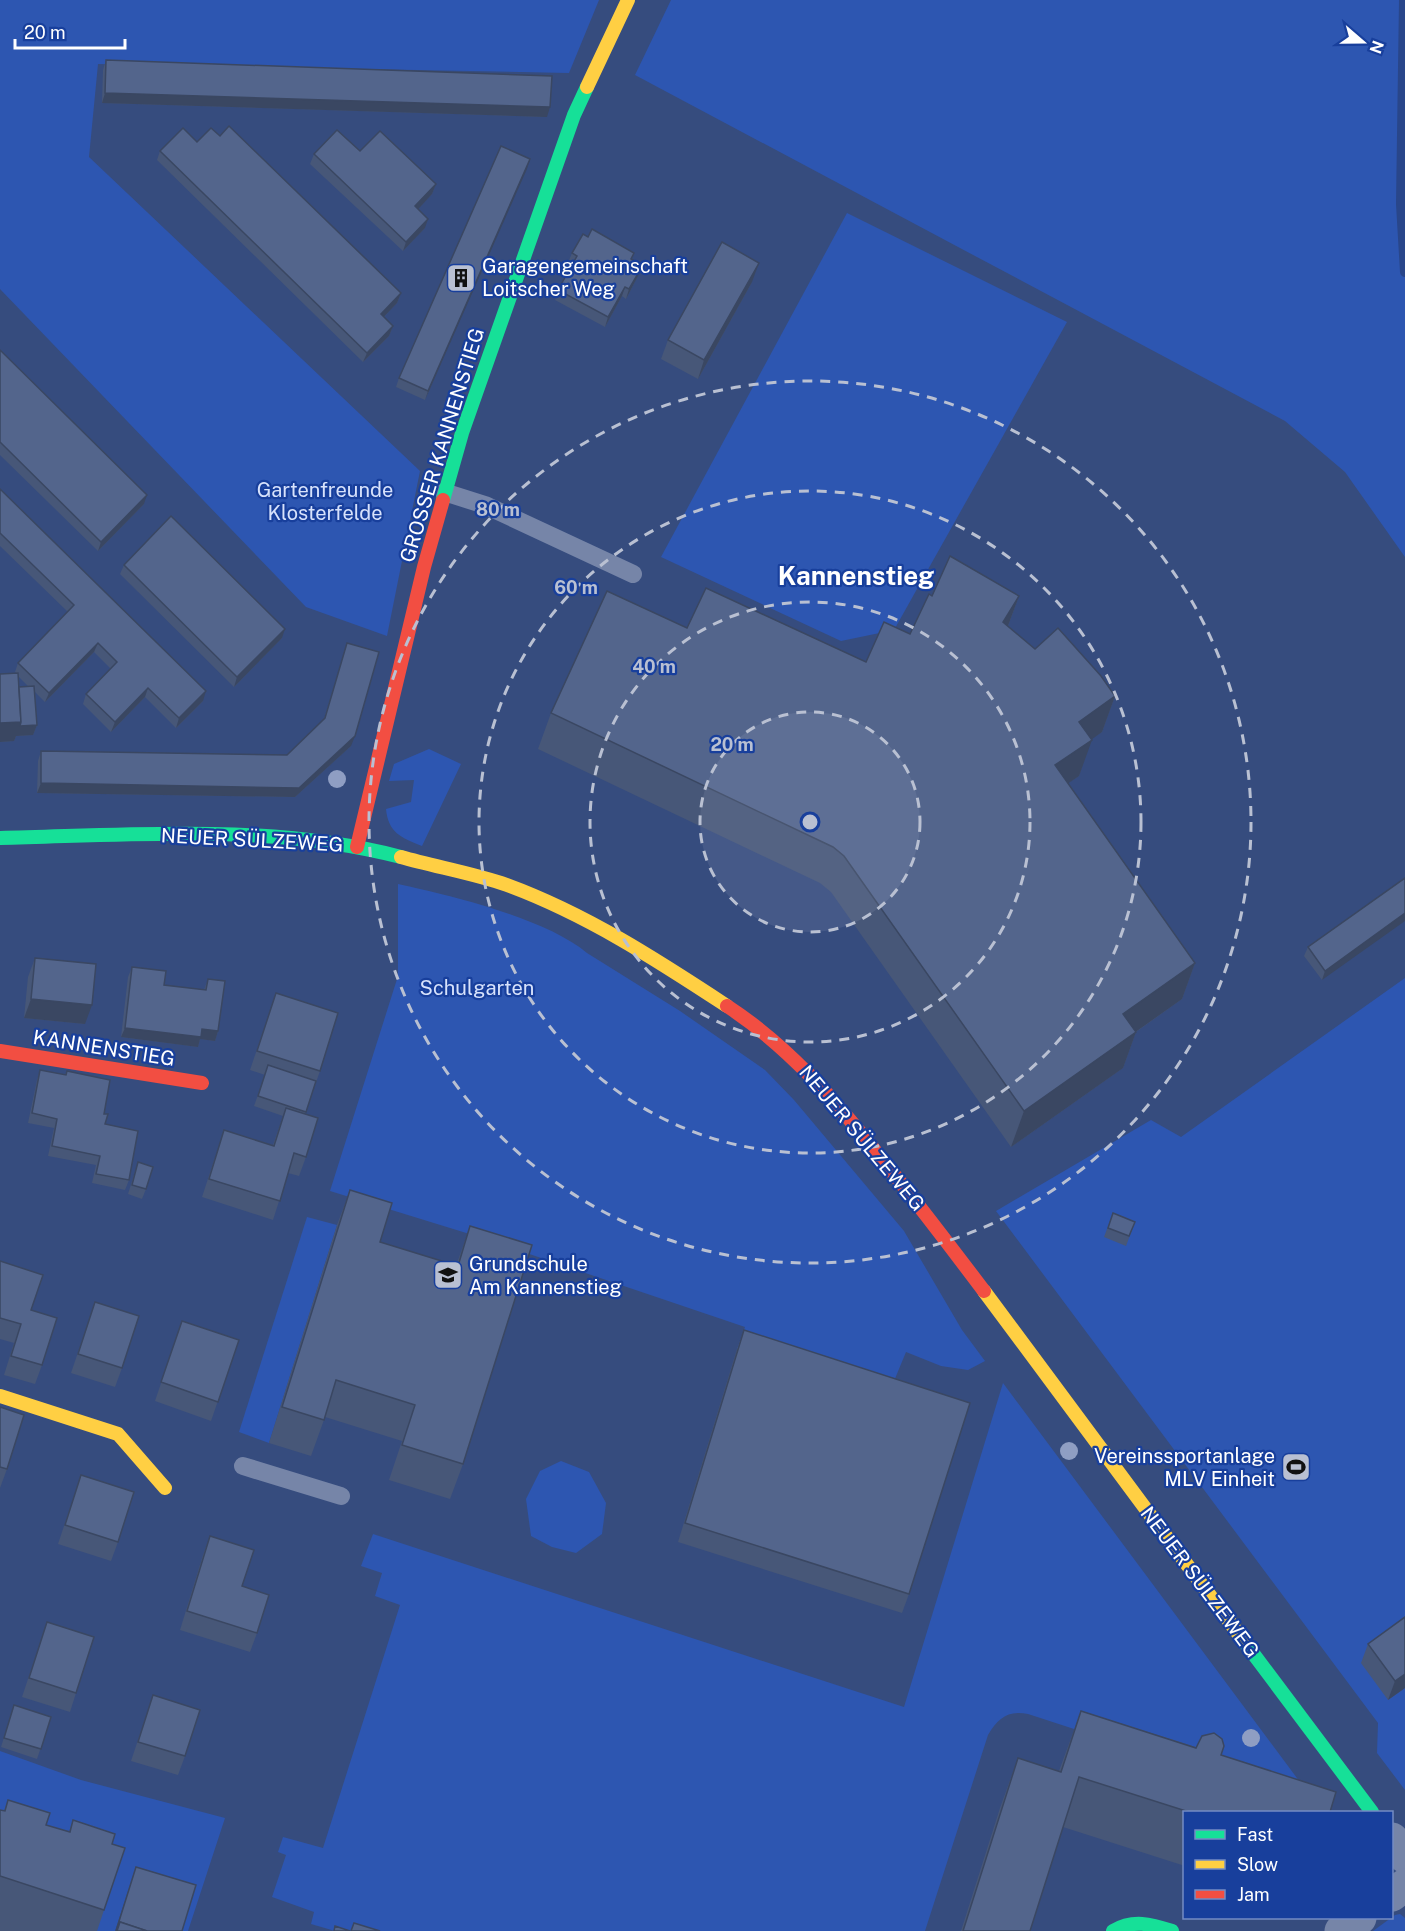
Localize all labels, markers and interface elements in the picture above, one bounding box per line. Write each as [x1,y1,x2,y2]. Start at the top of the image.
scale bar [15,12,124,50]
north arrow [1333,12,1393,72]
text: 20 m [24,22,66,43]
text: N [1366,38,1388,56]
place label: Garagengemeinschaft Loitscher Weg [482,254,688,301]
building icon: Garagengemeinschaft Loitscher Weg [445,262,477,294]
street label: GROSSER KANNENSTIEG [395,325,489,565]
park label: Gartenfreunde Klosterfelde [257,478,393,525]
text: 80 m [476,499,520,520]
district label: Kannenstieg [778,560,934,591]
text: 60 m [554,577,598,598]
text: 40 m [632,656,676,677]
text: 20 m [710,734,754,755]
centre of rings [800,812,820,832]
street label: NEUER SÜLZEWEG [160,822,344,857]
park label: Schulgarten [420,976,534,1000]
street label: KANNENSTIEG [31,1025,177,1071]
street label: NEUER SÜLZEWEG [794,1060,931,1216]
place label: Grundschule Am Kannenstieg [469,1252,622,1299]
school or university icon: Grundschule Am Kannenstieg [432,1259,464,1291]
place label: Vereinssportanlage MLV Einheit [1094,1444,1275,1491]
sports icon: Vereinssportanlage MLV Einheit [1280,1451,1312,1483]
street label: NEUER SÜLZEWEG [1135,1501,1265,1662]
legend [1183,1811,1393,1919]
text: Fast [1237,1824,1273,1845]
text: Slow [1237,1854,1278,1875]
text: Jam [1237,1884,1270,1905]

